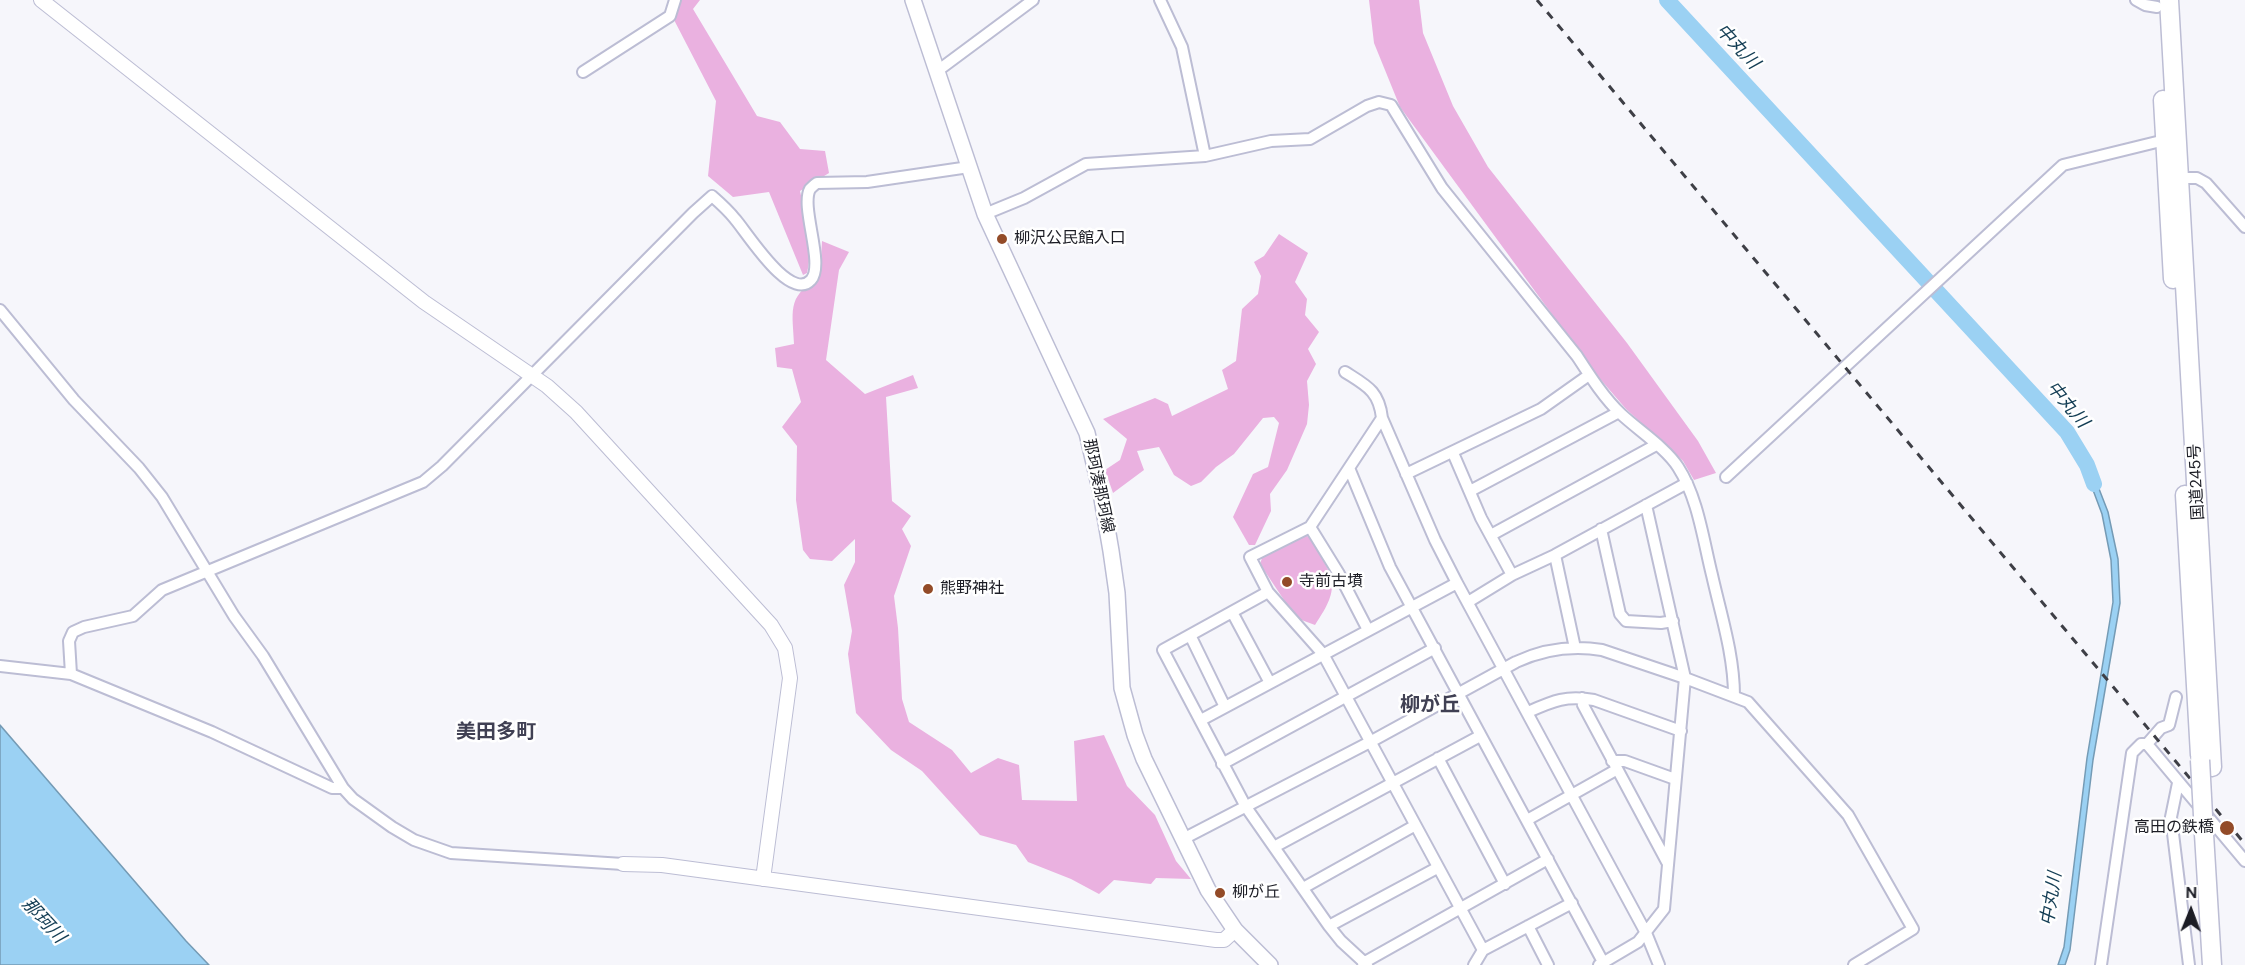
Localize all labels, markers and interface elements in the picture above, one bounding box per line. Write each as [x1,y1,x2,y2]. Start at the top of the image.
water label: 中丸川 [1711,20,1763,74]
place label: 柳沢公民館入口 [1014,229,1126,249]
marker: 柳沢公民館入口 [995,232,1009,246]
water label: 中丸川 [2041,377,2093,433]
street label: 那珂湊那珂線 [1079,437,1117,535]
street label: 国道245号 [2185,443,2209,521]
place label: 寺前古墳 [1299,572,1363,592]
marker: 寺前古墳 [1280,575,1294,589]
place label: 熊野神社 [940,579,1004,599]
marker: 熊野神社 [921,582,935,596]
district label: 柳が丘 [1400,694,1460,718]
district label: 美田多町 [456,721,536,745]
place label: 高田の鉄橋 [2134,818,2214,838]
marker: 高田の鉄橋 [2218,819,2236,837]
water label: 中丸川 [2037,871,2067,927]
north arrow [2161,881,2221,941]
text: N [2185,882,2197,903]
place label: 柳が丘 [1232,883,1280,903]
marker: 柳が丘 [1213,886,1227,900]
water label: 那珂川 [17,894,69,948]

